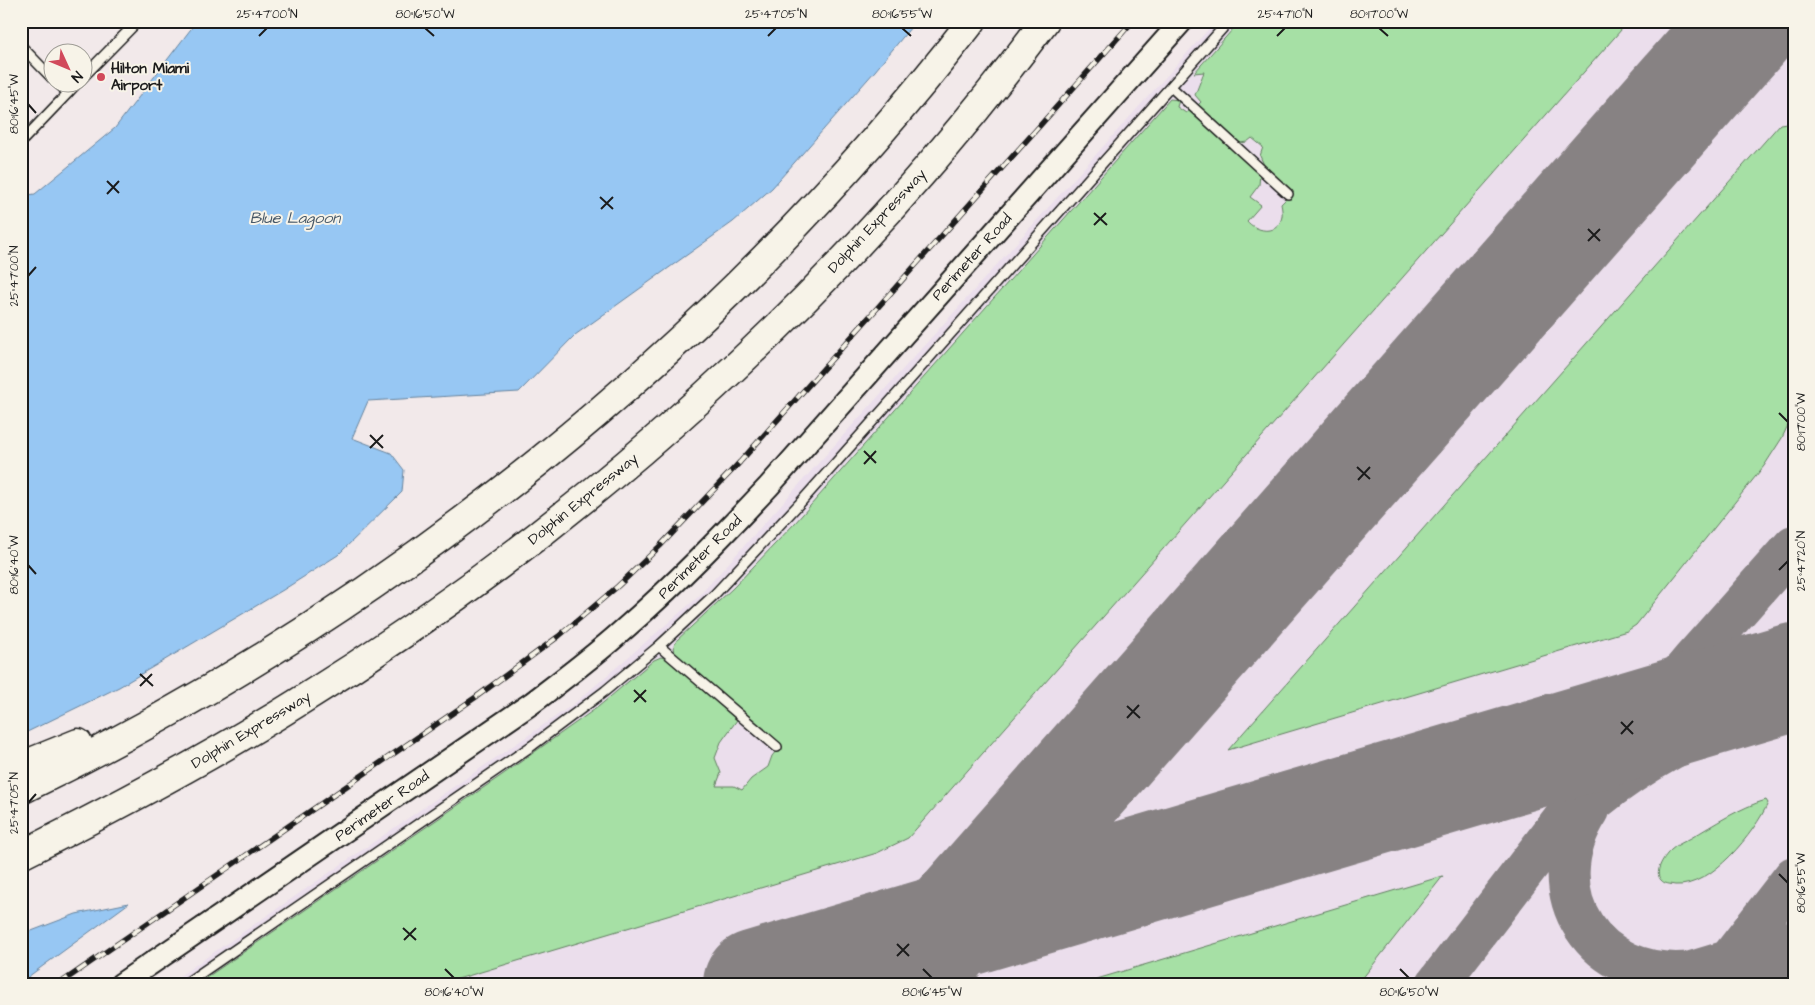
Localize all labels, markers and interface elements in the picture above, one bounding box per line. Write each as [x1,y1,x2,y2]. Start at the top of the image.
text: 25°47'00"N [237,6,298,23]
text: 80°16'50"W [395,6,455,23]
text: 25°47'05"N [745,6,807,23]
text: 80°16'55"W [872,6,933,23]
text: 25°47'10"N [1258,6,1313,23]
text: 80°17'00"W [1350,6,1409,23]
north arrow [42,42,92,92]
place label: Hilton Miami Airport [111,58,190,96]
text: N [66,66,87,87]
marker: Hilton Miami Airport [95,71,107,83]
text: 80°16'45"W [6,73,23,134]
street label: Dolphin Expressway [823,164,932,279]
water label: Blue Lagoon [250,207,342,230]
street label: Perimeter Road [927,209,1017,305]
text: 25°47'00"N [6,245,23,307]
text: 80°17'00"W [1793,392,1810,451]
street label: Dolphin Expressway [524,448,643,551]
street label: Perimeter Road [653,510,747,604]
text: 25°47'20"N [1793,530,1810,591]
text: 80°16'40"W [6,535,23,594]
street label: Dolphin Expressway [187,686,315,775]
street label: Perimeter Road [331,765,434,846]
text: 25°47'05"N [6,772,23,834]
text: 80°16'55"W [1793,852,1810,913]
text: 80°16'40"W [425,984,484,1001]
text: 80°16'45"W [902,984,963,1001]
text: 80°16'50"W [1379,984,1439,1001]

